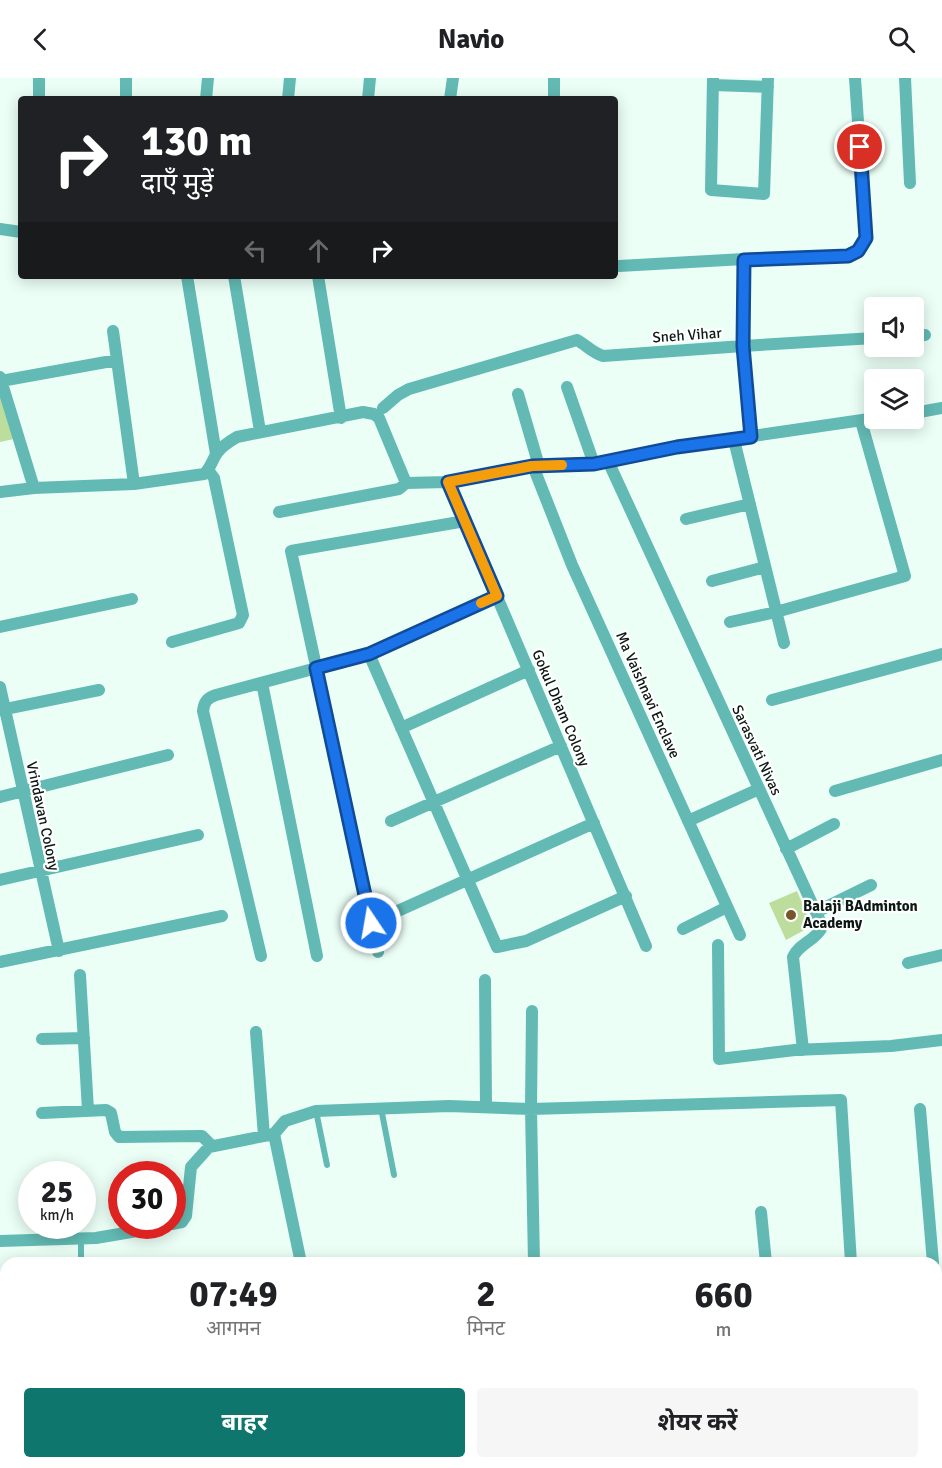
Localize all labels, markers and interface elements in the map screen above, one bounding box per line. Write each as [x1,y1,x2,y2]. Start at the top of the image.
icon: back [24,23,57,56]
text: Navio [438,23,504,56]
icon: search [885,23,918,56]
text: 130 m [141,116,252,167]
icon: right [42,120,120,198]
pin [834,121,885,172]
icon: arrive [843,130,876,163]
text: दाएँ मुड़ें [141,167,214,200]
icon: left [239,234,272,267]
icon: ahead [302,234,335,267]
icon: right [365,234,398,267]
map controls [864,297,924,429]
button: sound [864,297,924,357]
street label: Sneh Vihar [652,324,723,346]
button: layers [864,369,924,429]
street label: Ma Vaishnavi Enclave [612,629,684,761]
street label: Gokul Dham Colony [528,647,594,769]
street label: Sarasvati Nivas [728,702,786,798]
street label: Vrindavan Colony [23,760,63,872]
position arrow [339,891,403,955]
place label: Balaji BAdminton Academy [803,897,918,932]
marker: Balaji BAdminton Academy [784,908,798,922]
speed limit sign: 30 [108,1161,186,1239]
text: 25 [41,1174,73,1211]
text: km/h [40,1206,74,1224]
text: 07:49 [189,1272,278,1317]
text: 2 [476,1272,496,1317]
text: 660 [694,1273,753,1318]
text: आगमन [206,1316,261,1341]
text: मिनट [467,1316,505,1341]
text: m [716,1317,732,1342]
button: बाहर [24,1388,465,1457]
button: शेयर करें [477,1388,918,1457]

